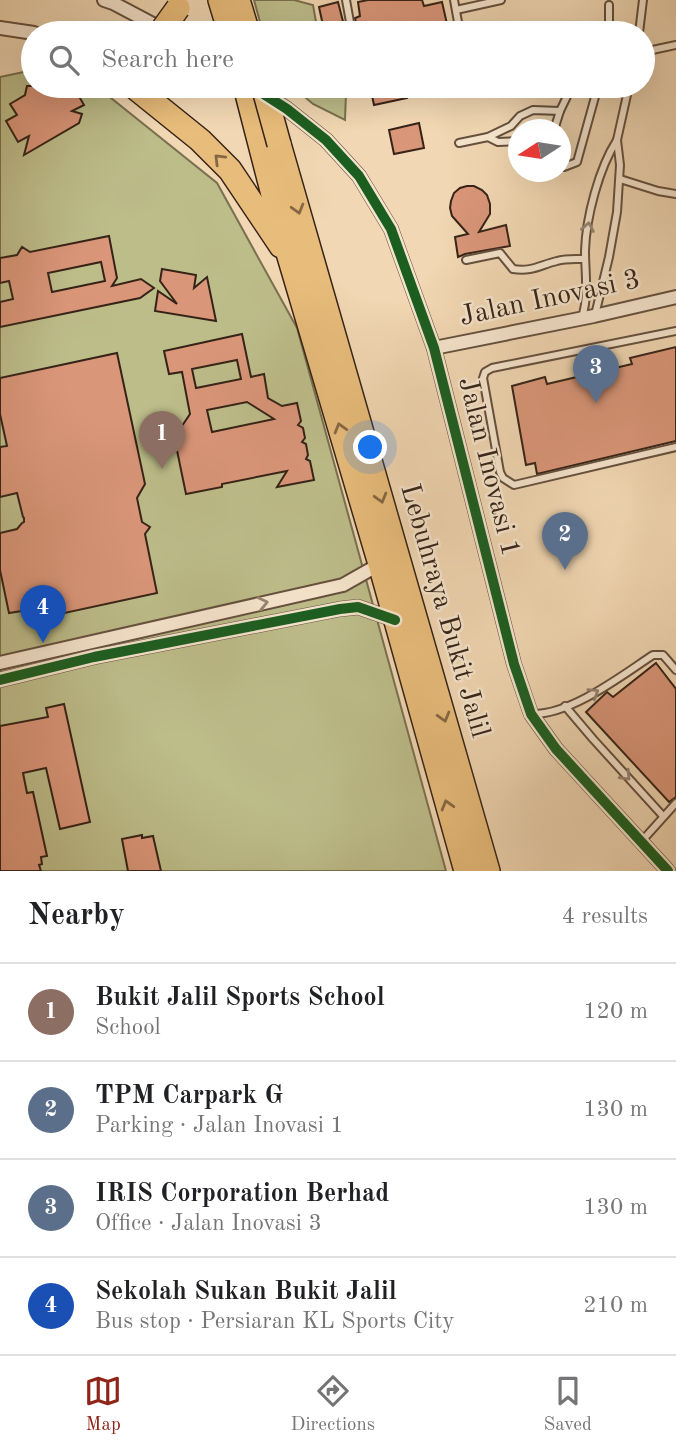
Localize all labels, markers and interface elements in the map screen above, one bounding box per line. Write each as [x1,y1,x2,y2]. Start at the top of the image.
search box [21,21,655,98]
icon: search [45,41,83,79]
text: Search here [101,47,234,73]
north arrow [508,119,571,182]
one-way arrow [214,154,227,167]
one-way arrow [289,203,304,215]
one-way arrow [580,221,595,233]
street label: Jalan Inovasi 3 [457,266,643,332]
pin: 3 [573,345,619,403]
street label: Jalan Inovasi 1 [452,374,524,560]
pin: 1 [139,411,185,469]
one-way arrow [333,422,348,434]
your location [353,430,387,464]
street label: Lebuhraya Bukit Jalil [394,481,494,741]
one-way arrow [372,492,387,504]
pin: 2 [542,512,588,570]
pin: 4 [20,585,66,643]
one-way arrow [256,597,268,612]
one-way arrow [587,688,600,701]
one-way arrow [435,711,450,723]
one-way arrow [618,768,631,781]
one-way arrow [441,800,456,812]
text: Nearby [28,901,125,931]
text: 4 results [562,905,648,928]
text: Bukit Jalil Sports School [95,985,385,1011]
text: 1 [44,1000,58,1023]
text: 120 m [583,1000,648,1023]
text: School [95,1016,161,1039]
text: TPM Carpark G [95,1083,283,1109]
text: 2 [44,1098,58,1121]
text: 130 m [583,1098,648,1121]
text: Parking · Jalan Inovasi 1 [95,1114,344,1137]
text: IRIS Corporation Berhad [95,1181,389,1207]
text: 3 [44,1196,58,1219]
text: 130 m [583,1196,648,1219]
text: Office · Jalan Inovasi 3 [95,1212,322,1235]
text: Sekolah Sukan Bukit Jalil [95,1279,397,1305]
text: 4 [44,1294,58,1317]
text: 210 m [583,1294,648,1317]
text: Bus stop · Persiaran KL Sports City [95,1310,455,1333]
tab: Map [84,1372,122,1437]
tab: Directions [291,1372,375,1437]
tab: Saved [543,1372,592,1437]

